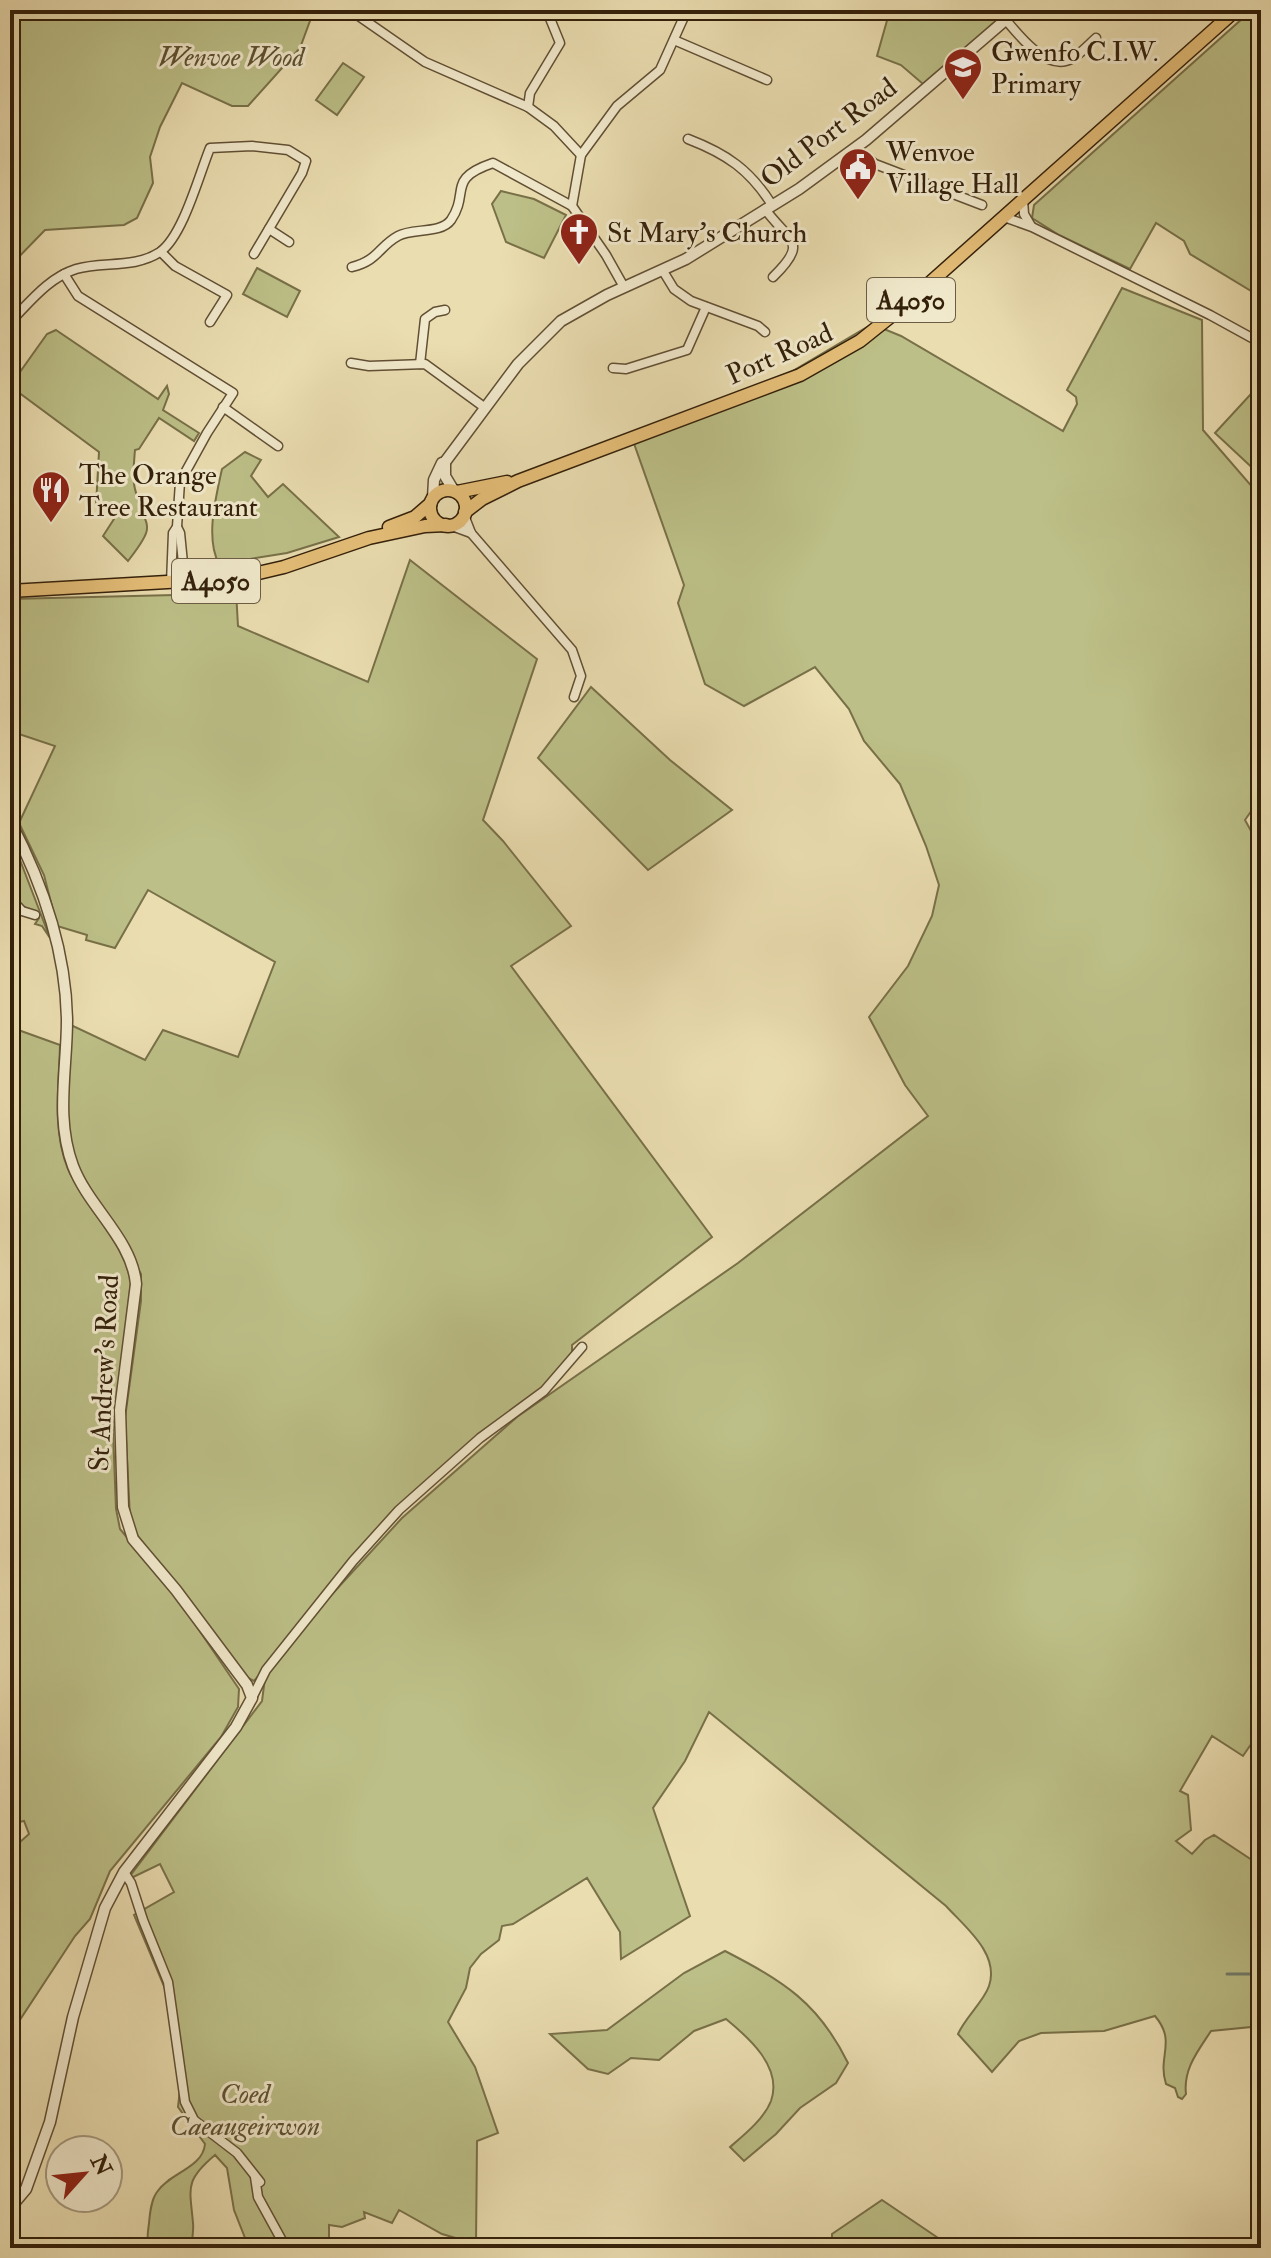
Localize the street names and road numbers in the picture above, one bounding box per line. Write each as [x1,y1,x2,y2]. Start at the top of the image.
street label: Old Port Road [754,70,904,196]
road number: A4050 [867,278,955,322]
street label: Port Road [721,315,839,393]
road number: A4050 [172,559,260,603]
street label: St Andrew's Road [82,1274,127,1472]

